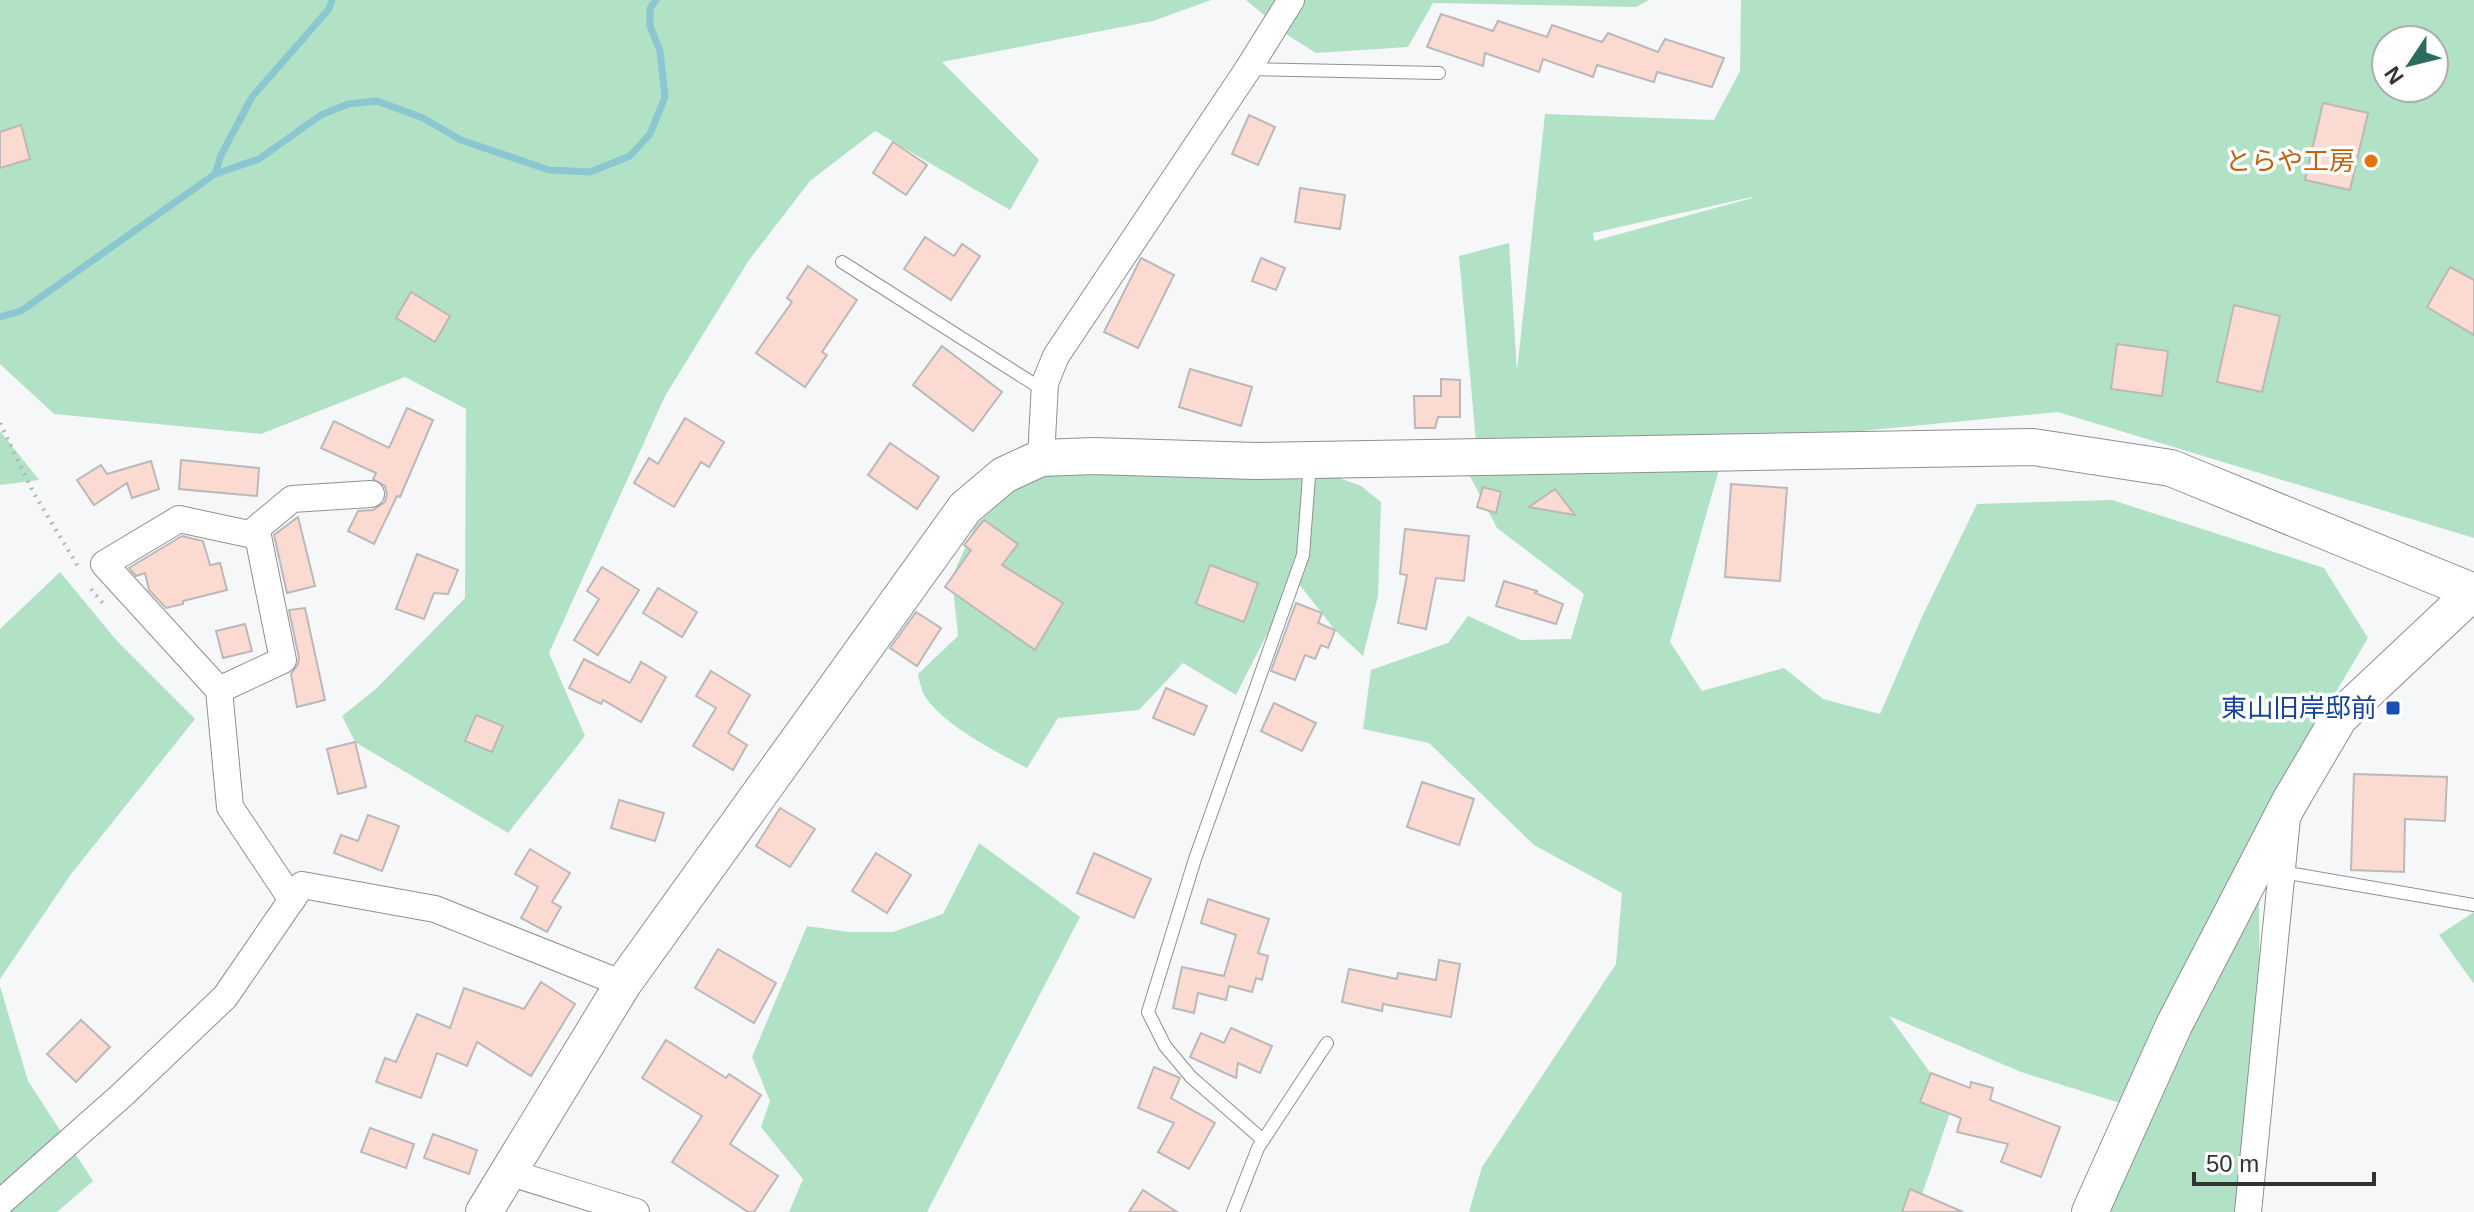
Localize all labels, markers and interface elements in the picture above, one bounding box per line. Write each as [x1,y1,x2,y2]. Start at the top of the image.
north arrow [2370,24,2450,104]
text: N [2379,62,2409,89]
place label: とらや工房 [2225,146,2355,176]
marker: とらや工房 [2362,152,2380,170]
place label: 東山旧岸邸前 [2221,693,2377,723]
marker: 東山旧岸邸前 [2384,699,2402,717]
scale bar [2194,1136,2374,1186]
text: 50 m [2206,1150,2259,1177]

